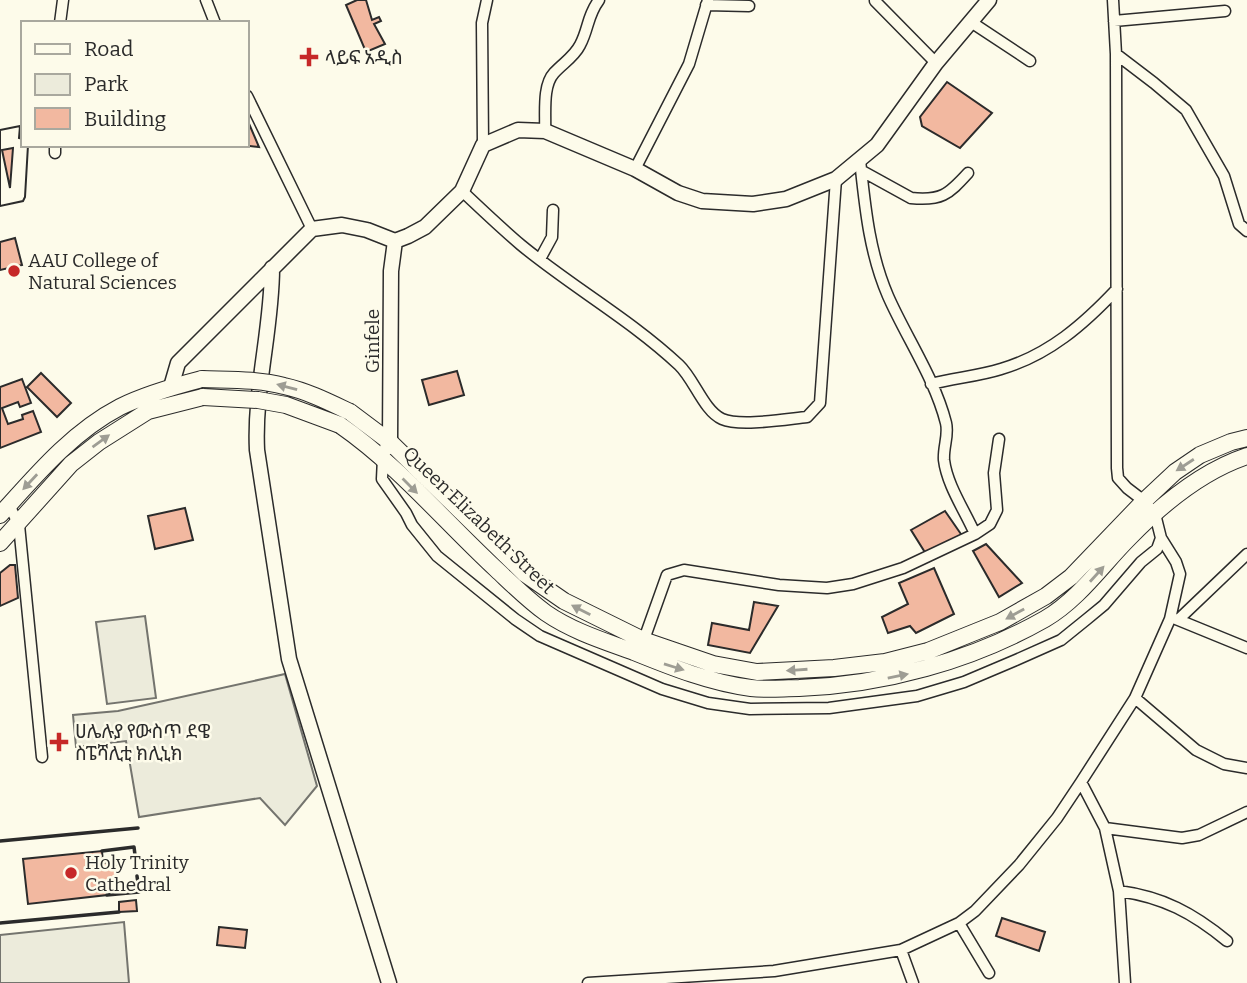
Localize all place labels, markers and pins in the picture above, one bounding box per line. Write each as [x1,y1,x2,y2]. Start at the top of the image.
place label: ላይፍ አዲስ [325,46,403,69]
marker: ላይፍ አዲስ [299,47,319,67]
place label: AAU College of Natural Sciences [28,249,177,294]
marker: AAU College of Natural Sciences [6,263,22,279]
place label: ሀሌሉያ የውስጥ ደዌ ስፔሻሊቲ ክሊኒክ [75,720,210,765]
marker: ሀሌሉያ የውስጥ ደዌ ስፔሻሊቲ ክሊኒክ [49,732,69,752]
place label: Holy Trinity Cathedral [85,851,190,896]
marker: Holy Trinity Cathedral [63,865,79,881]

